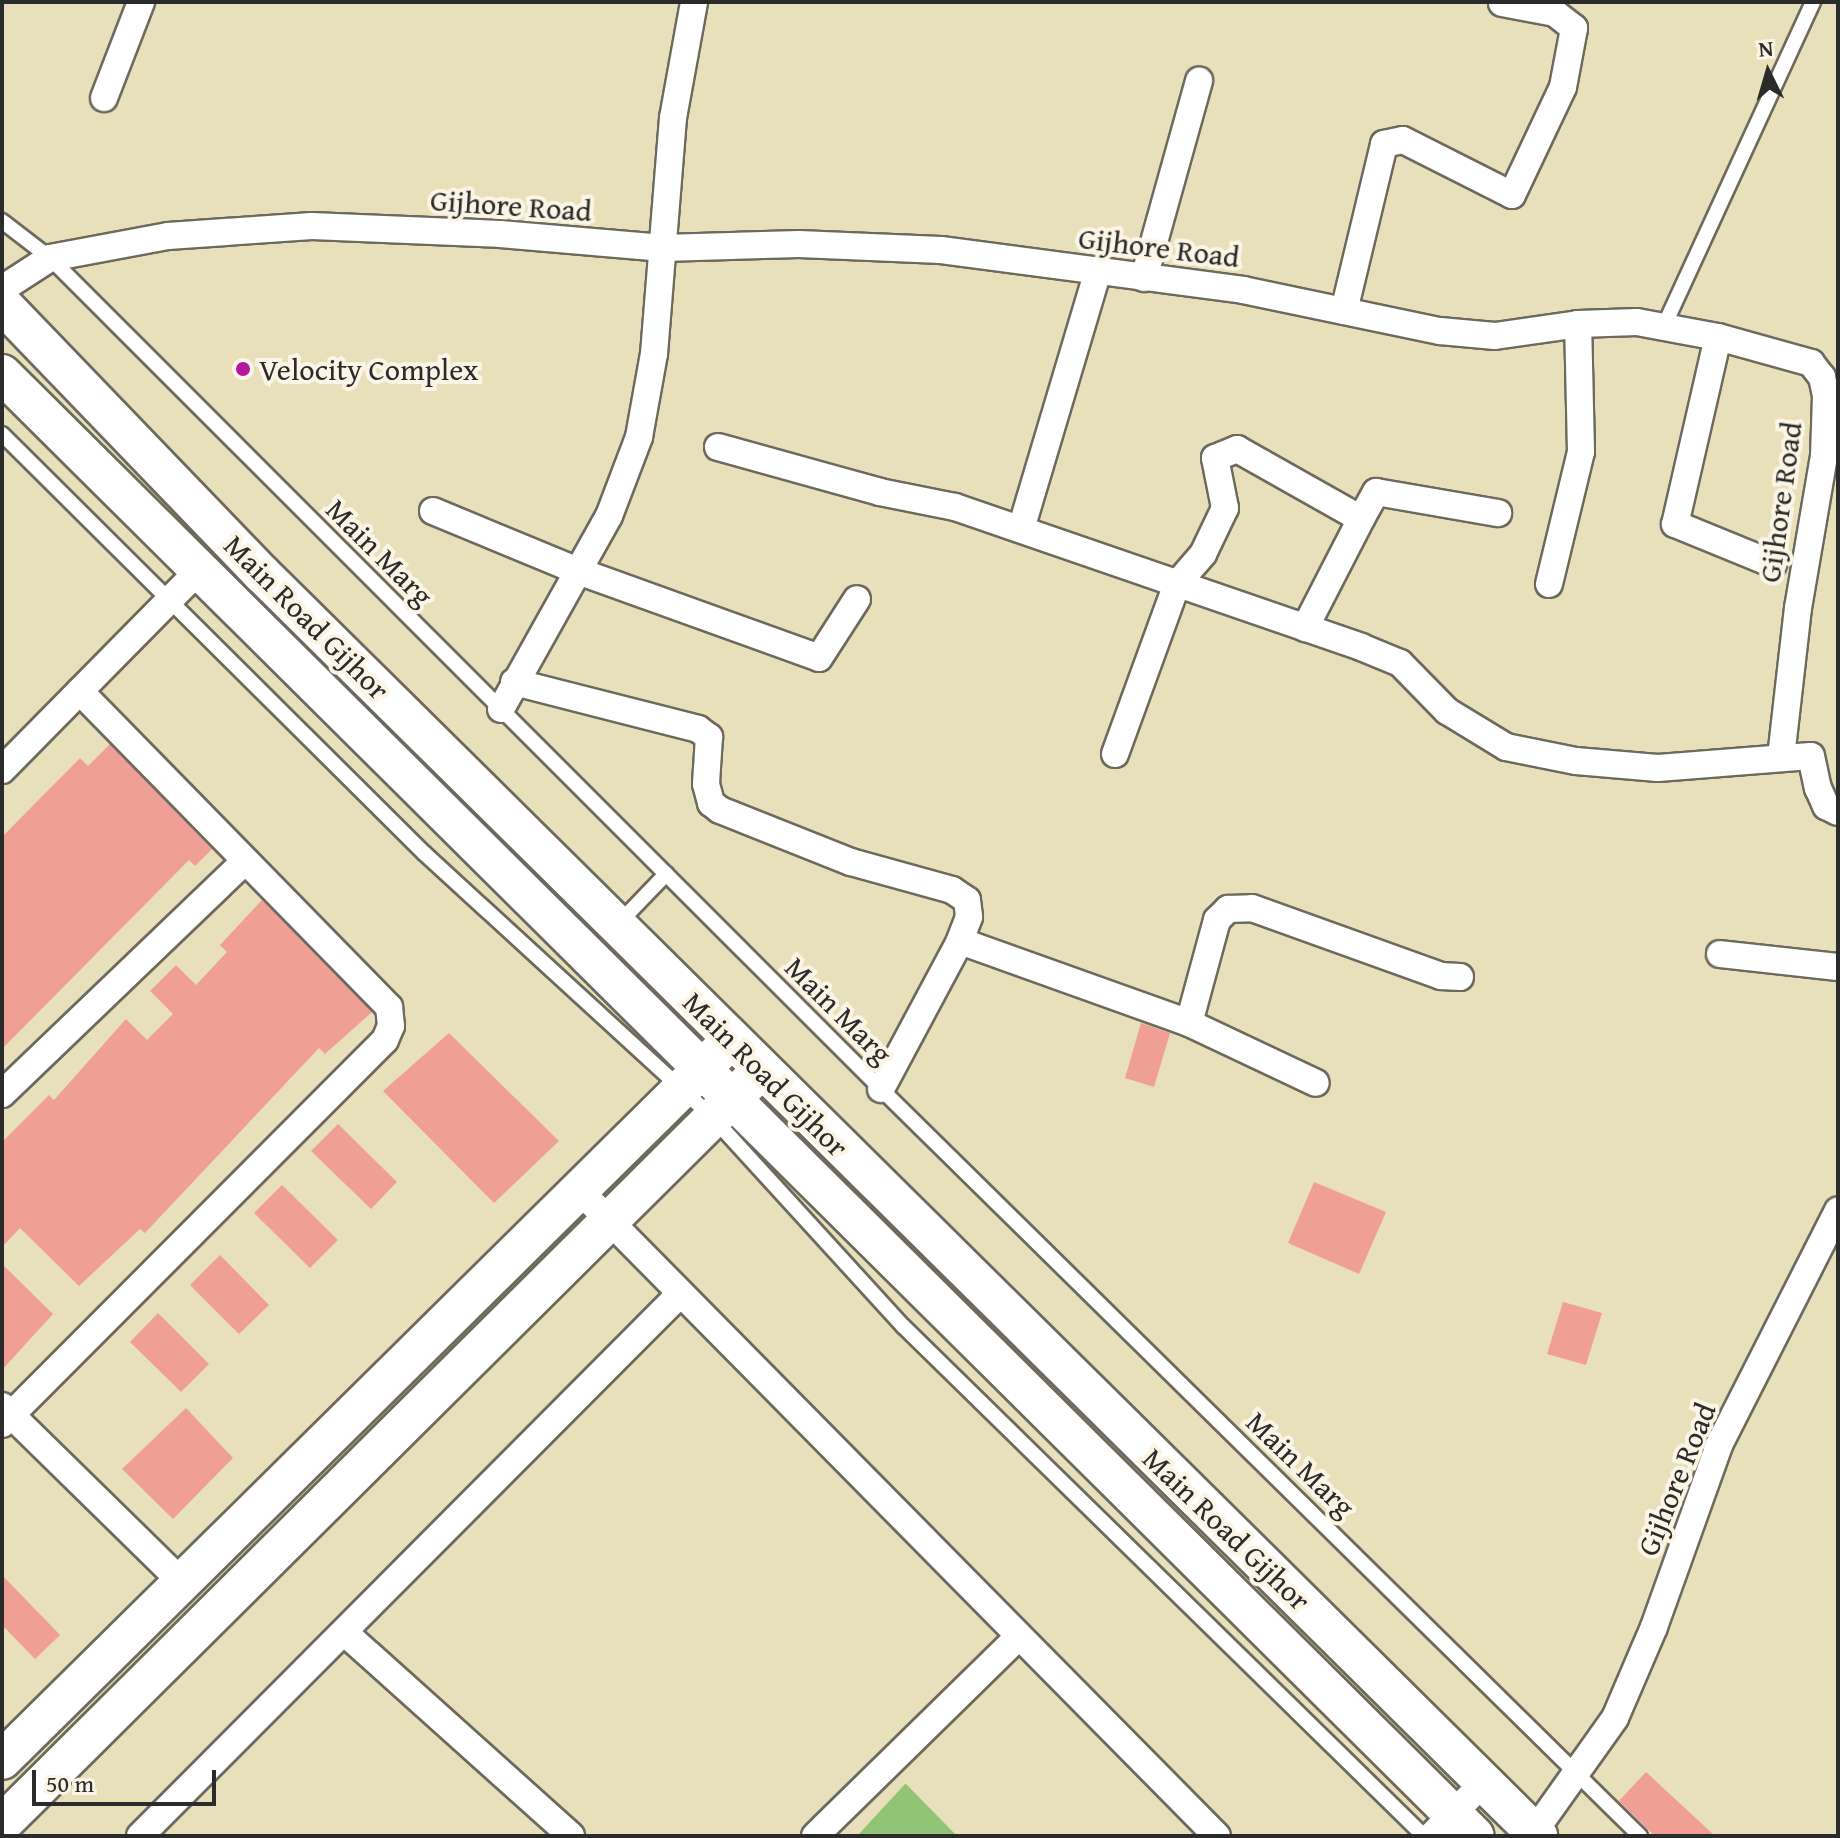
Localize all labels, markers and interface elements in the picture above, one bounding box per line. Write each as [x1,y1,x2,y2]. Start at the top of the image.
north arrow [1728,32,1808,112]
text: N [1757,32,1775,65]
street label: Gijhore Road [429,181,593,229]
street label: Gijhore Road [1077,219,1241,275]
place label: Velocity Complex [259,351,478,387]
marker: Velocity Complex [234,360,252,378]
street label: Gijhore Road [1751,419,1809,585]
street label: Main Marg [319,491,441,613]
street label: Main Road Gijhor [217,527,397,707]
street label: Main Marg [778,949,900,1071]
street label: Main Road Gijhor [676,984,856,1164]
street label: Gijhore Road [1629,1397,1723,1561]
street label: Main Marg [1239,1404,1363,1524]
street label: Main Road Gijhor [1136,1440,1318,1618]
scale bar [36,1754,220,1804]
text: 50 m [46,1766,94,1801]

